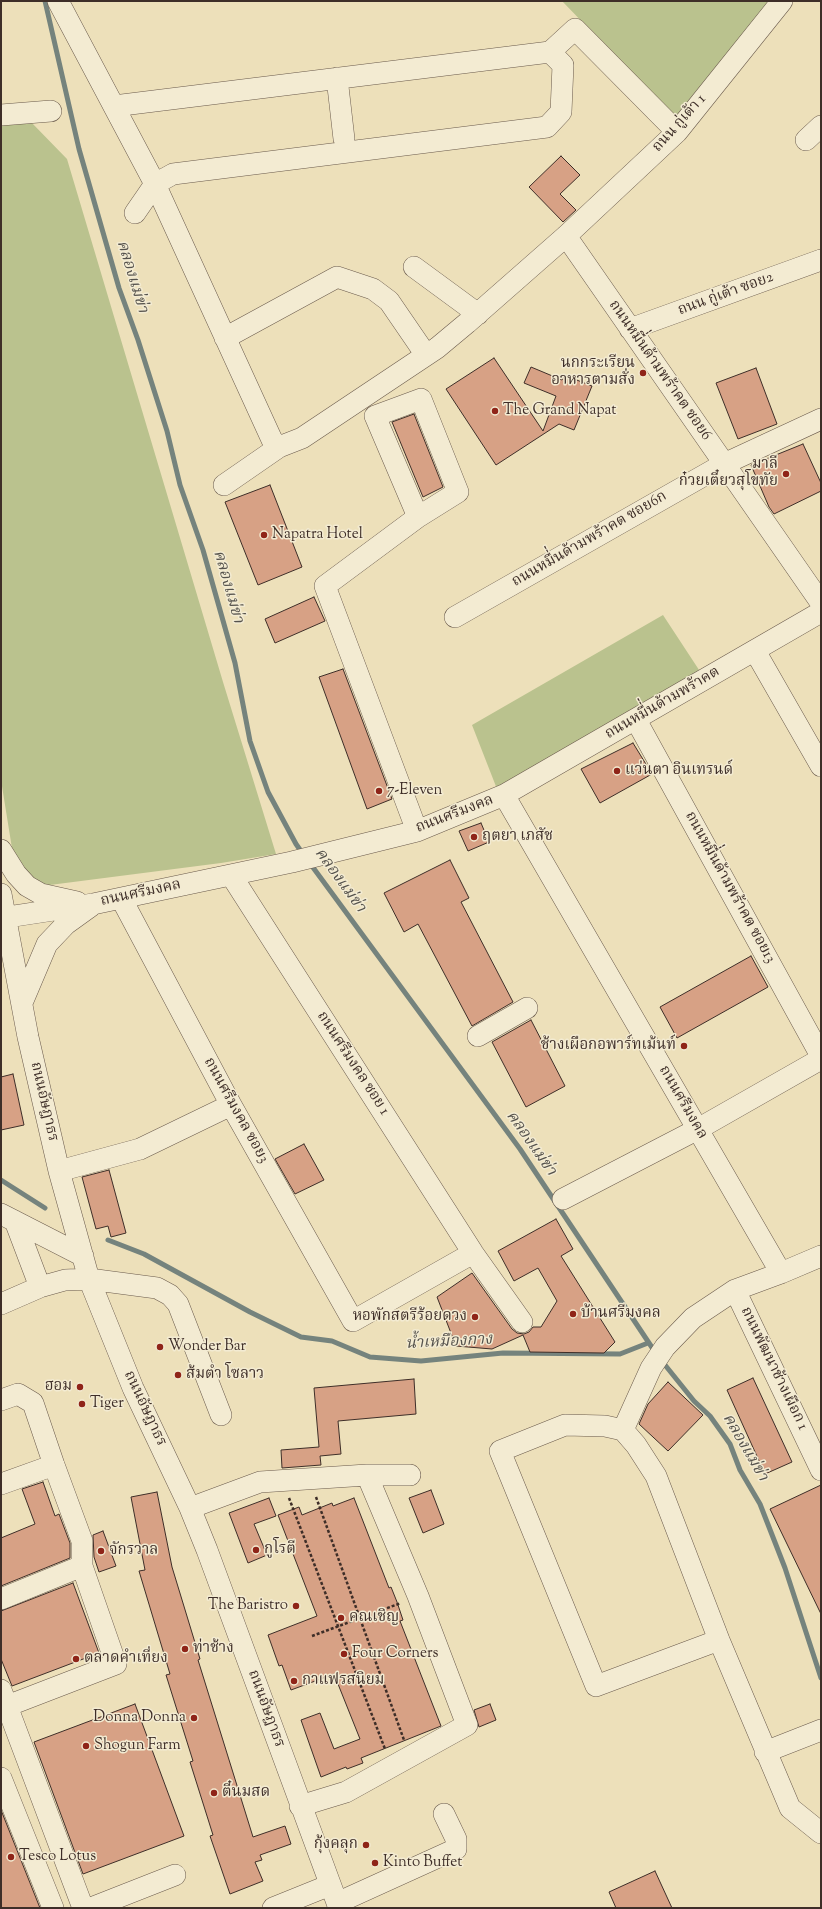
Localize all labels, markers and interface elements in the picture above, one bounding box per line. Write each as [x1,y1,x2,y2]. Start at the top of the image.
street label: ถนน กู่เต้า 1 [649,91,711,157]
water label: คลองแม่ข่า [111,238,151,316]
street label: ถนน กู่เต้า ซอย2 [676,269,776,321]
street label: ถนนหมื่่นด้ามพร้าคต ซอย6 [604,297,714,445]
place label: นกกระเรียน อาหารตามสั่ง [551,355,635,390]
marker: นกกระเรียน อาหารตามสั่ง [638,368,648,378]
place label: The Grand Napat [503,402,616,420]
marker: The Grand Napat [490,406,500,416]
place label: มาลี ก๋วยเตี๋ยวสุโขทัย [679,456,778,491]
marker: มาลี ก๋วยเตี๋ยวสุโขทัย [781,469,791,479]
street label: ถนนหมื่่นด้ามพร้าคต ซอย6ก [509,488,671,592]
place label: Napatra Hotel [272,526,363,544]
marker: Napatra Hotel [259,530,269,540]
water label: คลองแม่ข่า [207,548,247,626]
street label: ถนนหมื่่นด้ามพร้าคต [602,664,724,744]
place label: แว่นตา อินเทรนด์ [625,762,733,780]
marker: แว่นตา อินเทรนด์ [612,766,622,776]
place label: 7-Eleven [387,782,442,800]
marker: 7-Eleven [374,786,384,796]
street label: ถนนศรีมงคล [414,792,496,838]
street label: ถนนหมื่่นด้ามพร้าคต ซอย13 [680,809,778,967]
place label: ฤตยา เภสัช [482,828,553,846]
marker: ฤตยา เภสัช [469,832,479,842]
water label: คลองแม่ข่า [309,845,369,917]
street label: ถนนศรีมงคล [99,877,183,911]
street label: ถนนศรีมงคล ซอย 1 [312,1009,392,1119]
place label: ช้างเผือกอพาร์ทเม้นท์ [541,1037,676,1055]
marker: ช้างเผือกอพาร์ทเม้นท์ [679,1041,689,1051]
street label: ถนนศรีมงคล ซอย3 [199,1055,271,1167]
street label: ถนนอัษฎาธร [25,1060,61,1144]
street label: ถนนศรีมงคล [654,1063,710,1143]
water label: คลองแม่ข่า [501,1108,559,1180]
street label: ถนนพัฒนาช้างเผือก 1 [735,1304,811,1434]
place label: บ้านศรีมงคล [581,1305,661,1323]
place label: หอพักสตรีร้อยดวง [353,1308,467,1326]
marker: บ้านศรีมงคล [568,1309,578,1319]
marker: หอพักสตรีร้อยดวง [470,1312,480,1322]
water label: น้ำเหมืองกาง [405,1331,493,1355]
place label: Wonder Bar [168,1338,246,1356]
marker: Wonder Bar [155,1342,165,1352]
place label: ส้มตำ โซลาว [186,1366,264,1384]
street label: ถนนอัษฎาธร [119,1368,169,1450]
marker: ส้มตำ โซลาว [173,1370,183,1380]
place label: ฮอม [45,1378,72,1396]
marker: ฮอม [75,1382,85,1392]
place label: Tiger [90,1395,124,1413]
marker: Tiger [77,1399,87,1409]
water label: คลองแม่ข่า [717,1411,771,1485]
place label: กูโรตี [264,1541,296,1559]
place label: จักรวาล [109,1542,158,1560]
marker: กูโรตี [251,1545,261,1555]
marker: จักรวาล [96,1546,106,1556]
place label: The Baristro [208,1597,288,1615]
marker: The Baristro [291,1601,301,1611]
place label: คณเชิญ [349,1609,399,1627]
marker: คณเชิญ [336,1613,346,1623]
place label: ท่าช้าง [193,1640,234,1658]
marker: ท่าช้าง [180,1644,190,1654]
place label: Four Corners [352,1645,438,1663]
marker: Four Corners [339,1649,349,1659]
place label: ตลาดคำเที่ยง [84,1650,168,1668]
marker: ตลาดคำเที่ยง [71,1654,81,1664]
street label: ถนนอัษฎาธร [243,1668,287,1750]
place label: กาแฟรสนิยม [302,1672,384,1690]
marker: กาแฟรสนิยม [289,1676,299,1686]
place label: Donna Donna [93,1709,186,1727]
marker: Donna Donna [189,1713,199,1723]
place label: Shogun Farm [94,1737,181,1755]
marker: Shogun Farm [81,1741,91,1751]
place label: ตี๋นมสด [222,1784,270,1802]
marker: ตี๋นมสด [209,1788,219,1798]
place label: กุ้งคลุก [314,1836,358,1854]
marker: กุ้งคลุก [361,1840,371,1850]
place label: Tesco Lotus [19,1848,96,1866]
marker: Tesco Lotus [6,1852,16,1862]
place label: Kinto Buffet [383,1854,462,1872]
marker: Kinto Buffet [370,1858,380,1868]

